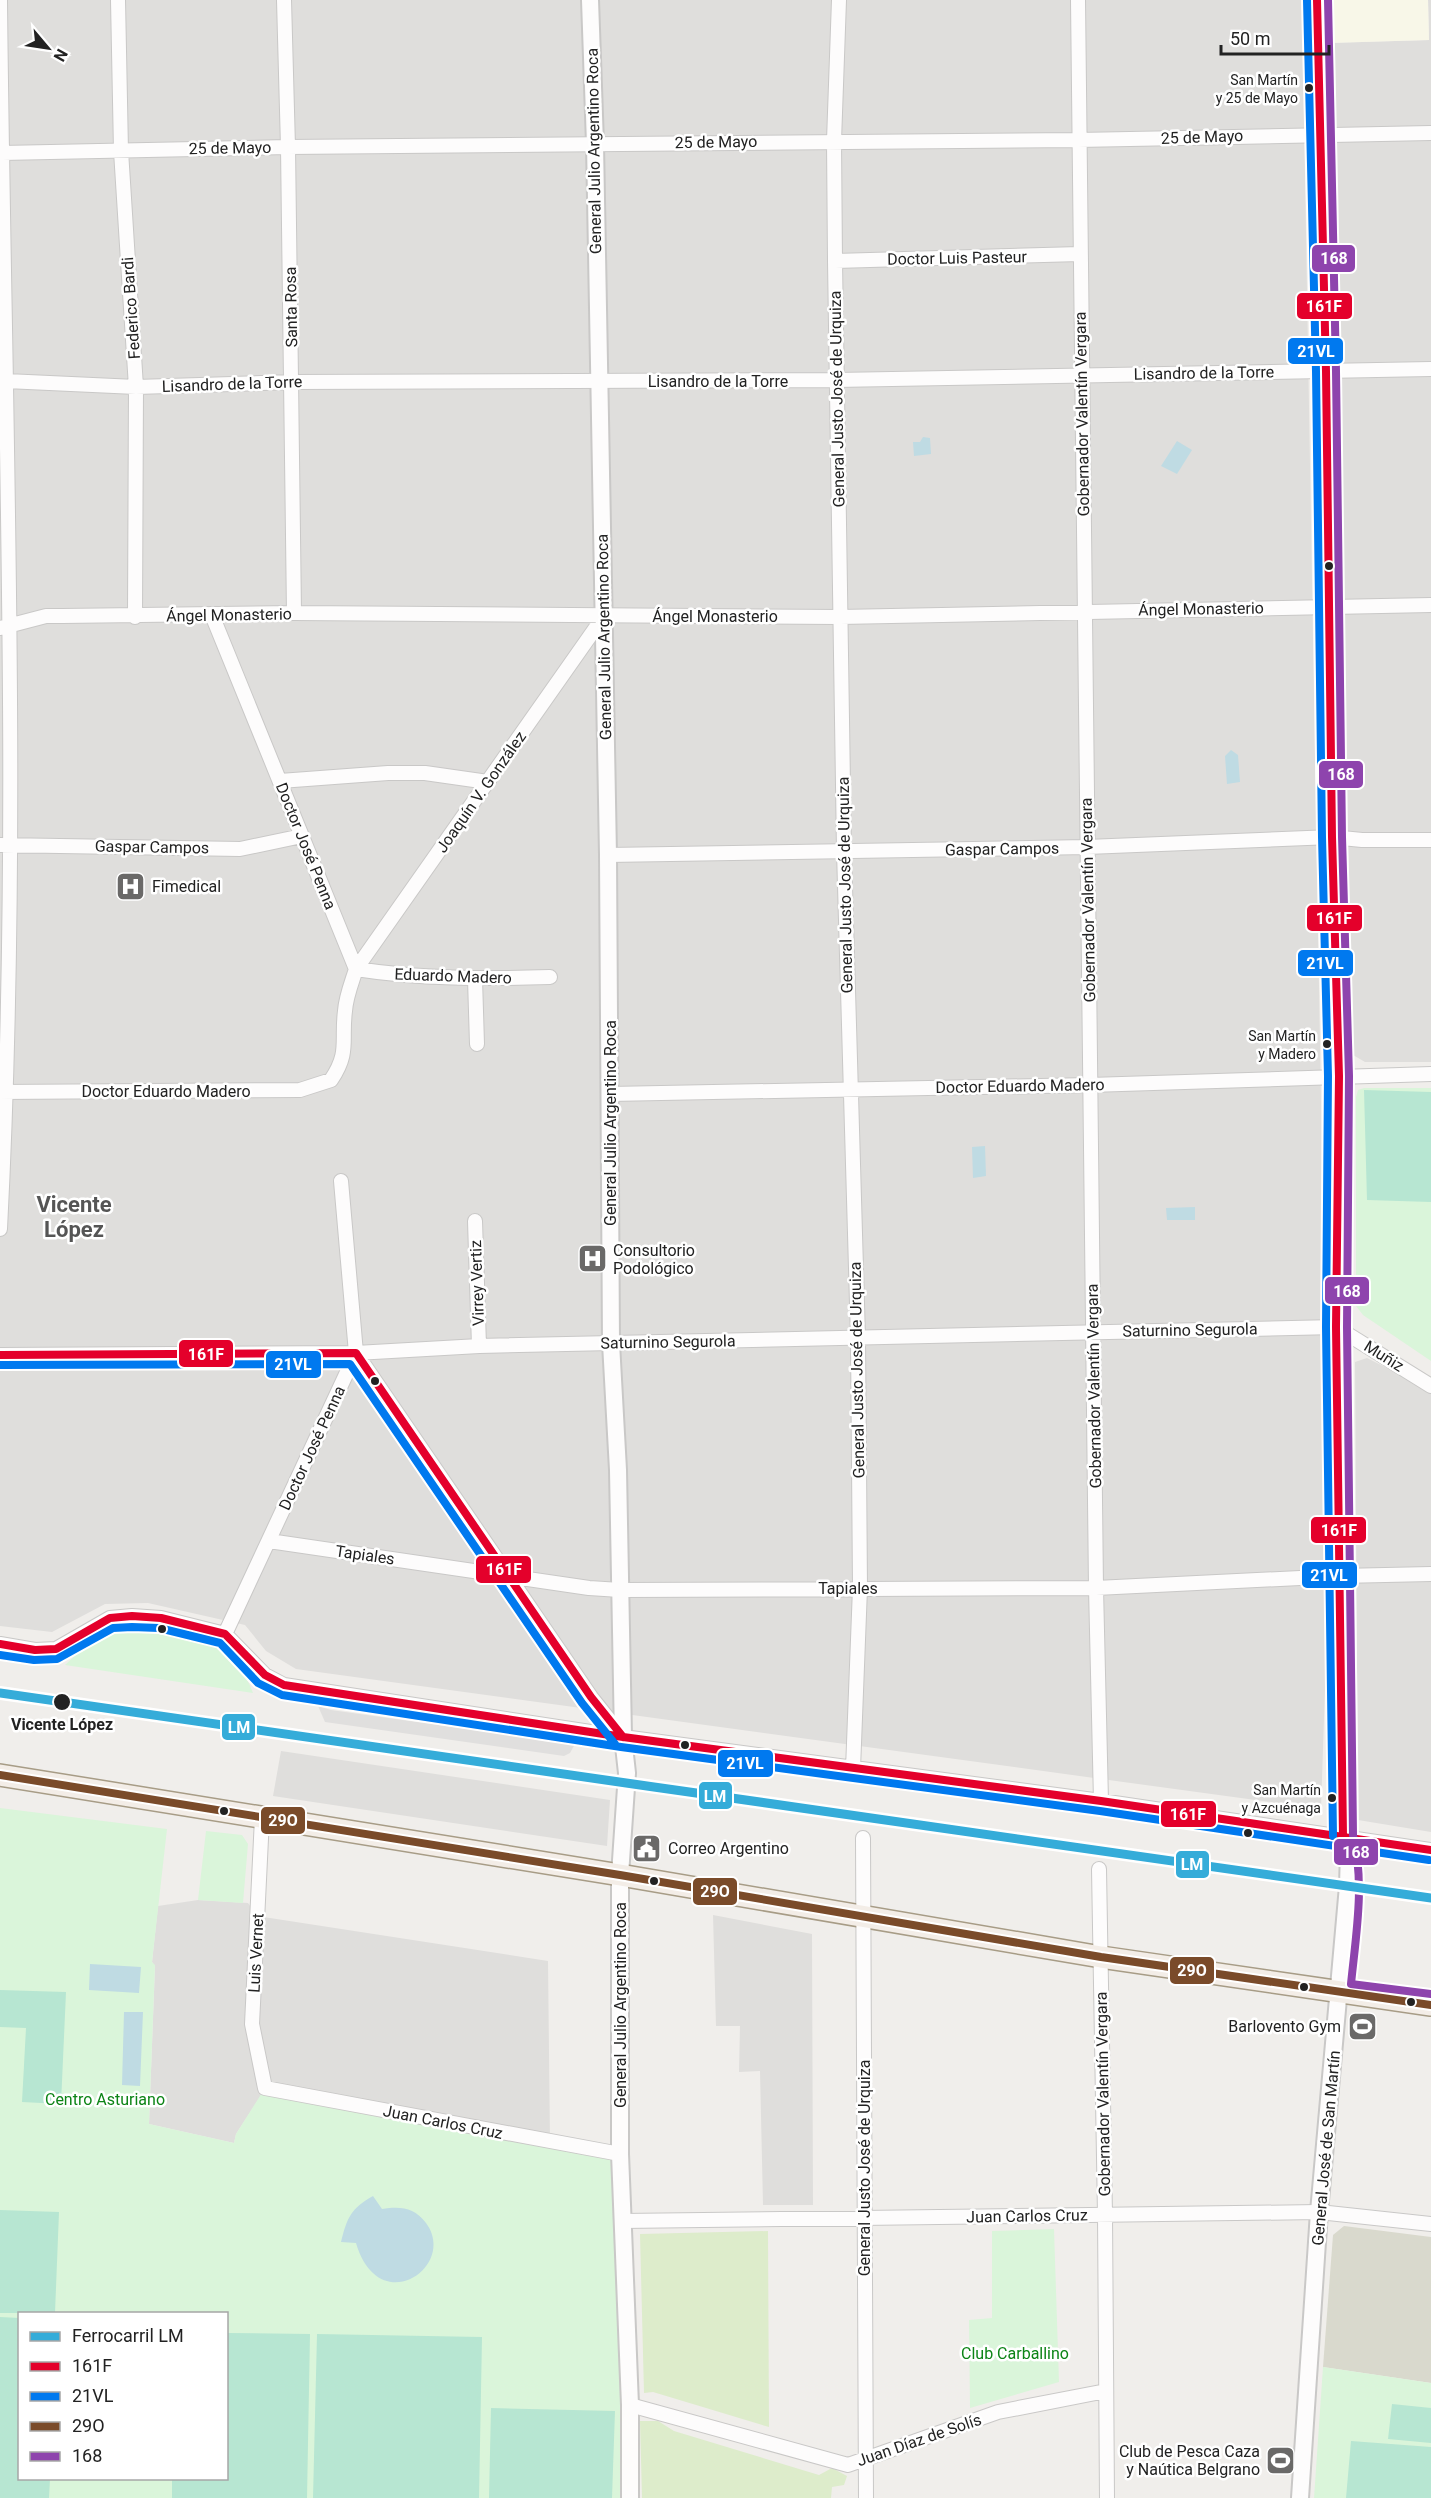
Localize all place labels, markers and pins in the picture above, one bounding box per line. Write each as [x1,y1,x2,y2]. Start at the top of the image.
place label: San Martín y 25 de Mayo [1216,72,1298,106]
marker: San Martín y 25 de Mayo [1303,82,1315,94]
unlabelled marker [1323,560,1335,572]
hospital icon: Fimedical [115,870,147,902]
place label: Fimedical [152,877,221,896]
place label: San Martín y Madero [1248,1028,1316,1062]
marker: San Martín y Madero [1321,1038,1333,1050]
place label: Consultorio Podológico [613,1241,695,1278]
hospital icon: Consultorio Podológico [576,1243,608,1275]
unlabelled marker [369,1375,381,1387]
unlabelled marker [156,1623,168,1635]
marker: Vicente López [52,1692,72,1712]
place label: Vicente López [11,1715,113,1734]
unlabelled marker [679,1739,691,1751]
place label: San Martín y Azcuénaga [1242,1782,1321,1816]
marker: San Martín y Azcuénaga [1326,1792,1338,1804]
unlabelled marker [218,1805,230,1817]
unlabelled marker [1242,1827,1254,1839]
public building icon: Correo Argentino [631,1832,663,1864]
place label: Correo Argentino [668,1839,789,1858]
unlabelled marker [648,1875,660,1887]
unlabelled marker [1298,1981,1310,1993]
unlabelled marker [1405,1996,1417,2008]
sports icon: Barlovento Gym [1346,2010,1378,2042]
place label: Barlovento Gym [1228,2017,1341,2036]
place label: Club de Pesca Caza y Naútica Belgrano [1119,2442,1260,2479]
sports icon: Club de Pesca Caza y Naútica Belgrano [1265,2444,1297,2476]

